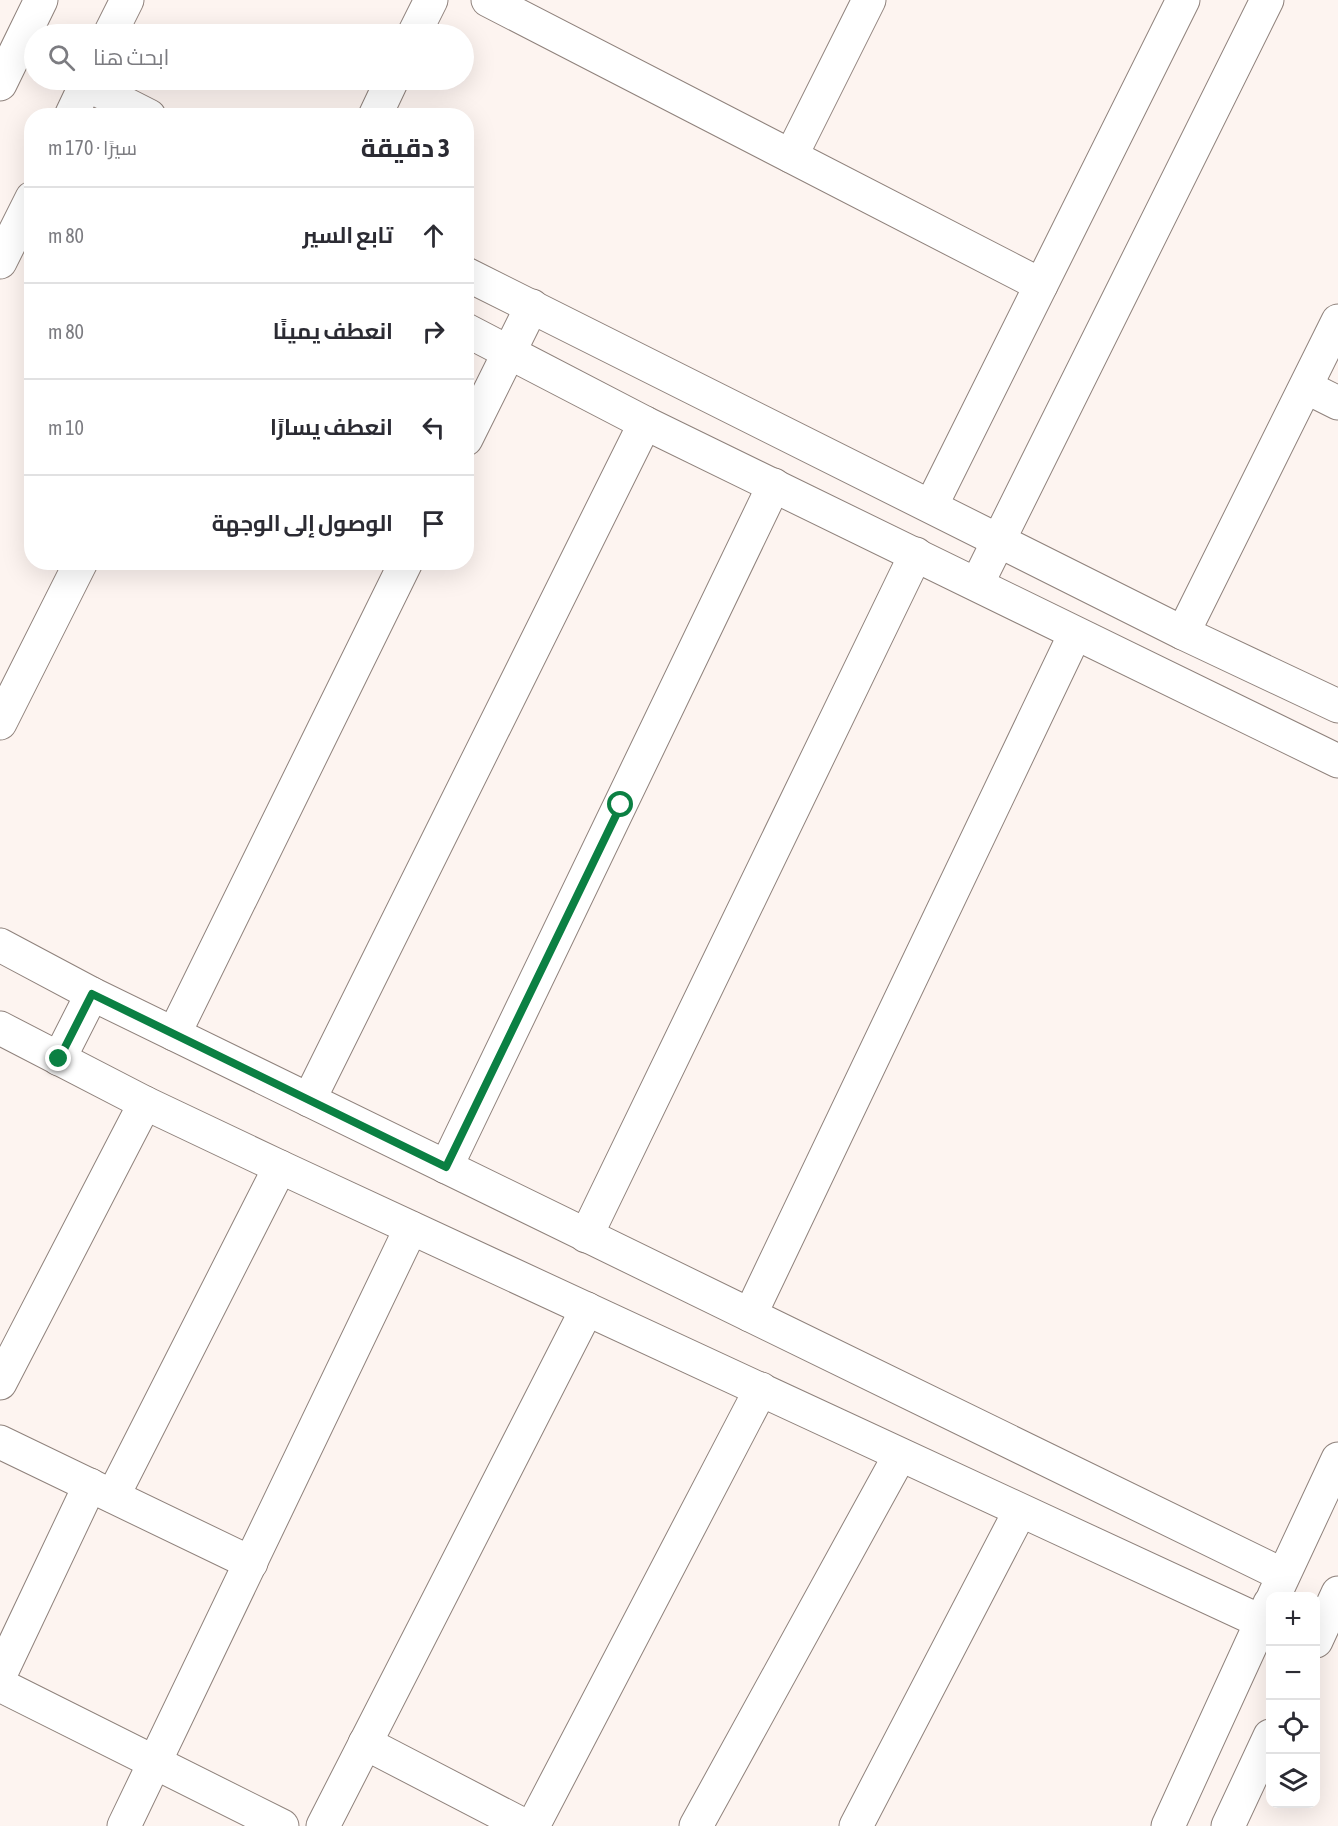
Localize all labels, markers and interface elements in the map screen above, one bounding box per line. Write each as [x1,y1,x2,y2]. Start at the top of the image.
search box [24,24,474,90]
icon: search [45,41,78,74]
text: ابحث هنا [93,44,170,70]
text: 3 دقيقة [361,133,450,163]
text: سيرًا · 170 m [48,136,137,159]
icon: ahead [417,219,450,252]
text: تابع السير [303,222,393,248]
text: 80 m [48,224,84,247]
icon: right [417,315,450,348]
text: انعطف يمينًا [273,318,393,344]
text: 80 m [48,320,84,343]
icon: left [417,411,450,444]
text: انعطف يسارًا [270,414,393,440]
text: 10 m [48,416,84,439]
icon: arrive [417,507,450,540]
text: الوصول إلى الوجهة [212,510,393,536]
route start [607,791,633,817]
route end [45,1045,71,1071]
map controls [1266,1592,1320,1808]
button: + [1266,1592,1320,1646]
button: − [1266,1646,1320,1700]
button: locate [1266,1700,1320,1754]
button: layers [1266,1754,1320,1808]

